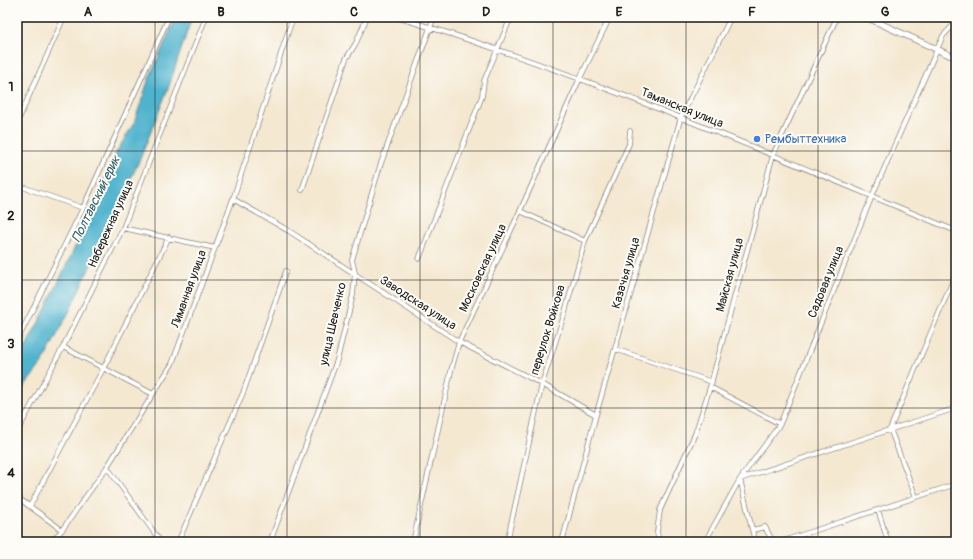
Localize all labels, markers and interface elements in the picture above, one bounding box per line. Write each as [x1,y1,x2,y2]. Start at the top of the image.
text: A [84,4,93,20]
text: B [217,4,225,20]
text: C [350,4,358,20]
text: D [482,4,490,20]
text: E [616,4,623,20]
text: F [748,4,756,20]
text: G [881,4,890,20]
text: 1 [8,79,14,95]
street label: Таманская улица [639,85,726,132]
place label: Рембыттехника [765,132,847,147]
marker: Рембыттехника [752,134,762,144]
water label: Полтавский ерик [68,152,124,245]
street label: Набережная улица [85,177,137,270]
text: 2 [7,208,15,224]
street label: Московская улица [456,221,510,315]
street label: Казачья улица [609,235,643,310]
street label: Майская улица [713,236,747,314]
street label: Садовая улица [805,243,847,320]
street label: Лиманная улица [168,248,210,331]
street label: Заводская улица [377,273,459,334]
street label: улица Шевченко [316,281,350,368]
street label: переулок Войкова [527,283,569,377]
text: 3 [7,336,15,352]
text: 4 [7,465,15,481]

